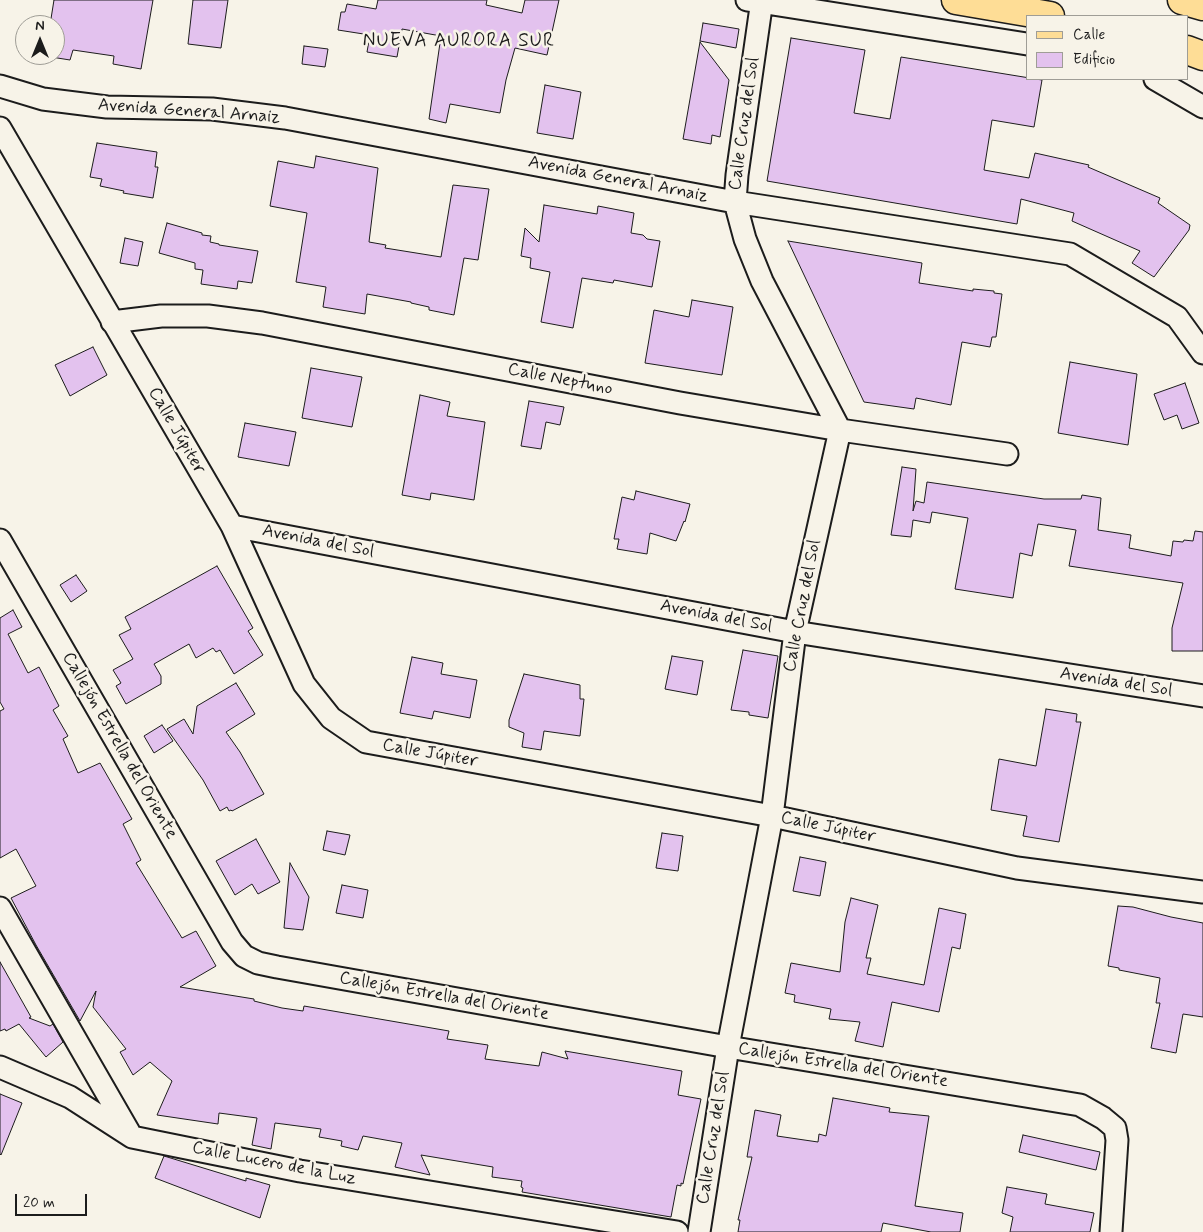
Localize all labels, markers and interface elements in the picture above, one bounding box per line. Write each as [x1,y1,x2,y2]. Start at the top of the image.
north arrow [15,15,65,65]
legend [1026,15,1188,80]
text: N [35,17,45,35]
text: Calle [1073,25,1105,45]
district label: NUEVA AURORA SUR [361,31,557,53]
text: Edificio [1073,50,1115,70]
street label: Calle Cruz del Sol [725,56,765,192]
street label: Avenida General Arnaiz [97,95,281,129]
street label: Avenida General Arnaiz [526,152,710,208]
street label: Calle Neptuno [506,359,614,401]
street label: Calle Júpiter [142,384,210,478]
street label: Avenida del Sol [260,521,376,563]
street label: Calle Cruz del Sol [780,538,826,674]
street label: Avenida del Sol [658,596,774,638]
street label: Callejón Estrella del Oriente [57,649,181,843]
street label: Avenida del Sol [1058,663,1174,703]
street label: Calle Júpiter [381,735,479,773]
street label: Calle Júpiter [778,807,878,849]
street label: Callejón Estrella del Oriente [338,968,550,1026]
street label: Callejón Estrella del Oriente [736,1039,950,1093]
street label: Calle Cruz del Sol [693,1070,735,1206]
street label: Calle Lucero de la Luz [190,1137,358,1191]
scale bar [18,1184,90,1216]
text: 20 m [23,1193,55,1213]

